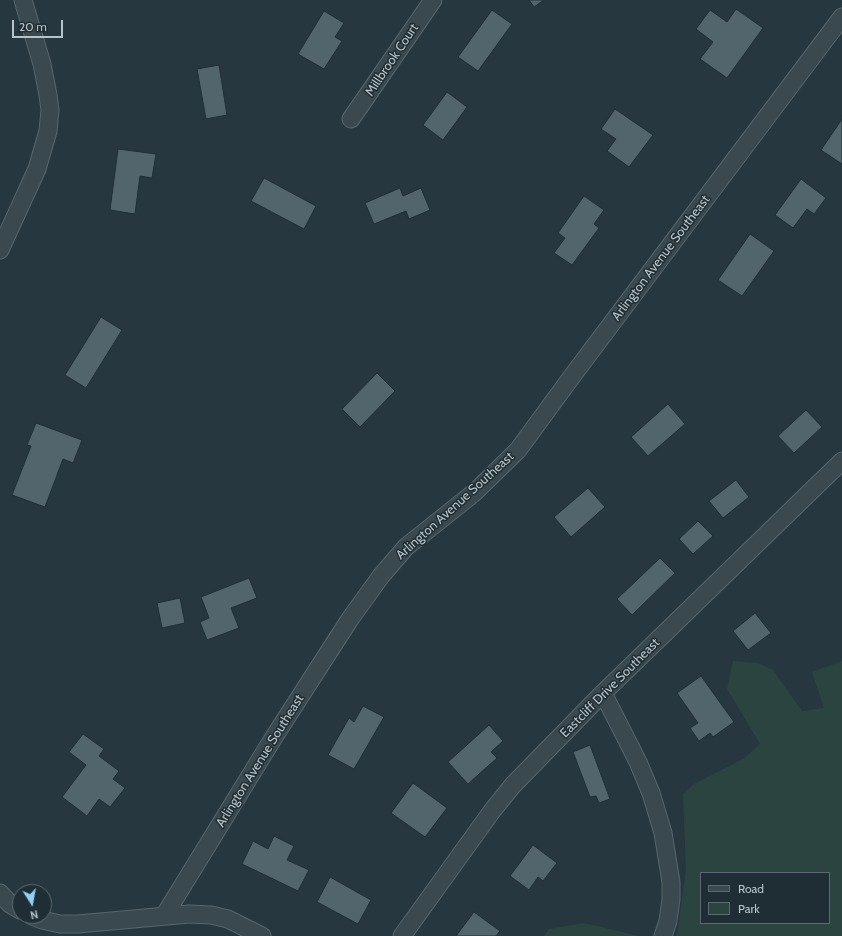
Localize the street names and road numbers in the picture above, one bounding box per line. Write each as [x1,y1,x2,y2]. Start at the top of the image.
street label: Millbrook Court [362,21,422,99]
street label: Arlington Avenue Southeast [609,192,713,324]
street label: Arlington Avenue Southeast [393,449,517,563]
street label: Eastcliff Drive Southeast [557,635,663,741]
street label: Arlington Avenue Southeast [213,692,307,830]

